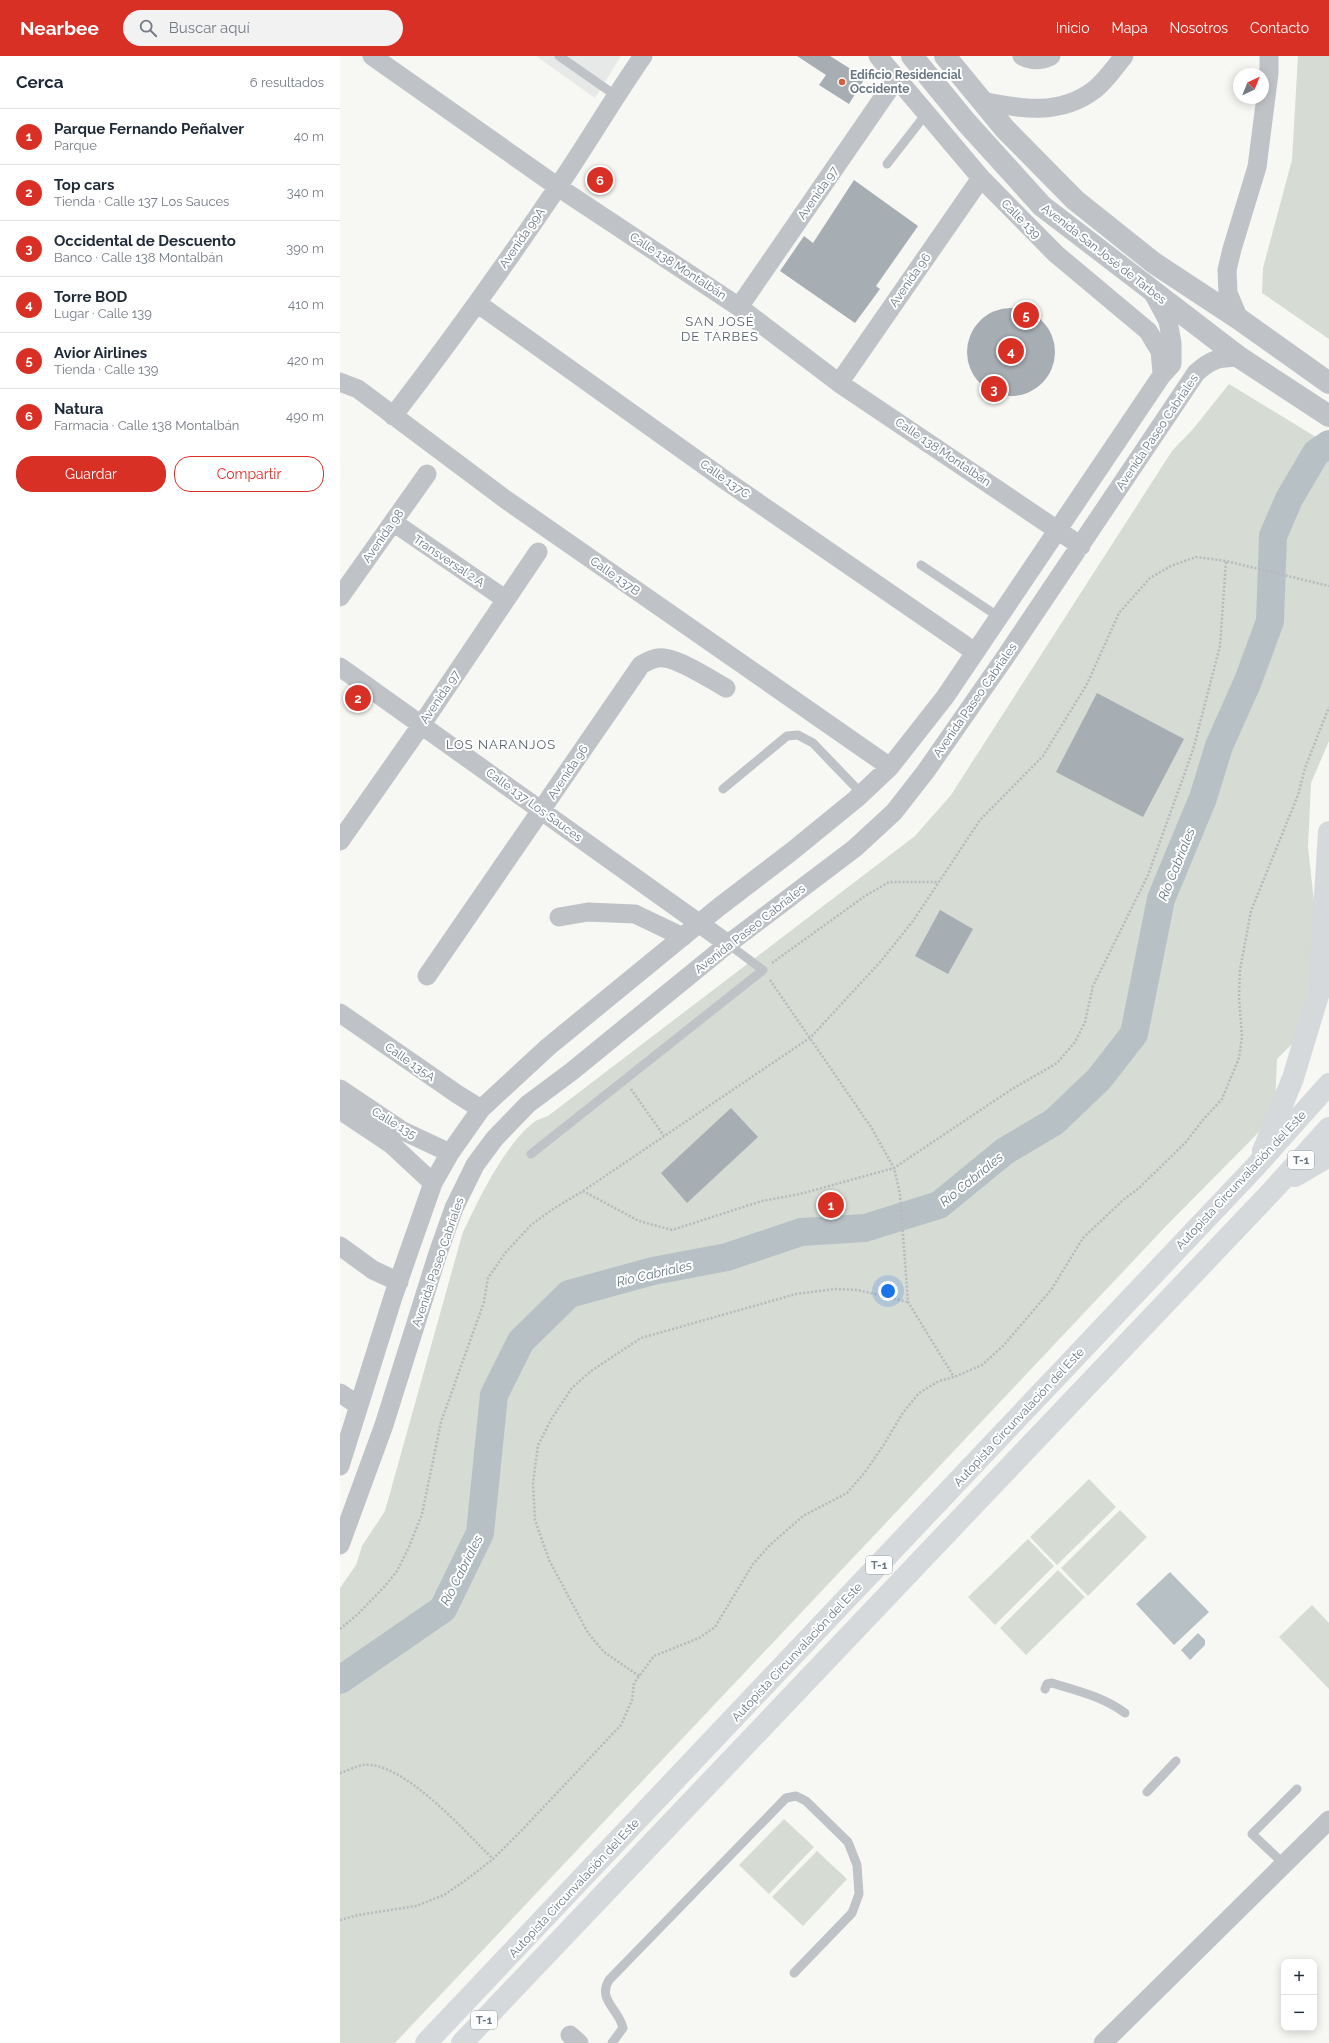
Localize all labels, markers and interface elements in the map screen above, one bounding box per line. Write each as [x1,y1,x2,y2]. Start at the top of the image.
search box [123,10,403,46]
text: Nearbee [20,17,99,39]
icon: search [137,17,159,39]
text: Buscar aquí [169,19,250,37]
text: Inicio [1056,20,1089,36]
text: Mapa [1111,20,1148,36]
text: Nosotros [1170,20,1228,36]
text: Contacto [1250,20,1309,36]
place label: Edificio Residencial Occidente [850,68,962,96]
north arrow [1233,68,1269,104]
text: Cerca [16,72,64,92]
text: 6 resultados [250,75,324,90]
marker: Edificio Residencial Occidente [837,77,847,87]
text: Parque Fernando Peñalver [54,120,244,138]
text: 1 [26,129,32,144]
text: 40 m [294,129,324,144]
text: Parque [54,138,97,153]
street label: Avenida 97 [795,164,842,222]
pin: 6 [587,165,613,195]
text: Top cars [54,176,114,194]
text: 2 [25,185,33,200]
text: 340 m [287,185,324,200]
text: Tienda · Calle 137 Los Sauces [54,194,229,209]
street label: Calle 139 [998,196,1044,242]
street label: Avenida San José de Tarbes [1039,201,1169,307]
street label: Avenida 99A [496,205,548,271]
street label: Calle 138 Montalbán [627,230,729,302]
text: Occidental de Descuento [54,232,236,250]
text: 3 [25,241,33,256]
text: 390 m [286,241,324,256]
text: Banco · Calle 138 Montalbán [54,250,223,265]
street label: Avenida 96 [887,251,933,309]
text: Torre BOD [54,288,127,306]
text: 4 [25,297,33,312]
text: 410 m [288,297,324,312]
pin: 5 [1013,300,1039,330]
text: Lugar · Calle 139 [54,306,152,321]
district label: SAN JOSÉ DE TARBES [681,314,759,344]
pin: 4 [998,336,1024,366]
text: Avior Airlines [54,344,147,362]
text: 5 [25,353,33,368]
text: 420 m [287,353,324,368]
text: Tienda · Calle 139 [54,362,158,377]
street label: Avenida Paseo Cabriales [1113,371,1201,492]
pin: 3 [981,374,1007,404]
text: Natura [54,400,103,418]
text: 6 [25,409,33,424]
text: 490 m [286,409,324,424]
street label: Calle 138 Montalbán [892,415,994,489]
text: Farmacia · Calle 138 Montalbán [54,418,239,433]
button: Guardar [16,456,166,492]
button: Compartir [174,456,324,492]
street label: Calle 137C [697,457,753,501]
street label: Avenida 98 [360,507,406,565]
street label: Transversal 2 A [411,532,487,590]
street label: Calle 137B [588,554,642,598]
street label: Avenida Paseo Cabriales [930,640,1020,760]
street label: Avenida 97 [417,667,463,726]
pin: 2 [345,683,371,713]
district label: LOS NARANJOS [446,737,556,752]
street label: Avenida 96 [545,742,591,802]
street label: Calle 137 Los Sauces [483,765,585,845]
water label: Río Cabriales [1155,826,1198,903]
street label: Avenida Paseo Cabriales [692,881,808,976]
street label: Calle 135A [382,1040,438,1084]
street label: Calle 135 [369,1104,419,1142]
street label: Autopista Circunvalación del Este [1173,1108,1309,1252]
water label: Río Cabriales [937,1149,1006,1209]
road number: T-1 [1288,1151,1314,1169]
pin: 1 [818,1190,844,1220]
street label: Avenida Paseo Cabriales [409,1195,467,1329]
water label: Río Cabriales [615,1258,693,1289]
your location [878,1281,898,1301]
street label: Autopista Circunvalación del Este [951,1345,1087,1489]
water label: Río Cabriales [437,1533,486,1608]
road number: T-1 [866,1556,892,1574]
street label: Autopista Circunvalación del Este [729,1580,865,1724]
street label: Autopista Circunvalación del Este [506,1816,642,1960]
map controls [1281,1959,1317,2031]
button: + [1281,1959,1317,1995]
button: − [1281,1995,1317,2031]
road number: T-1 [471,2011,497,2029]

